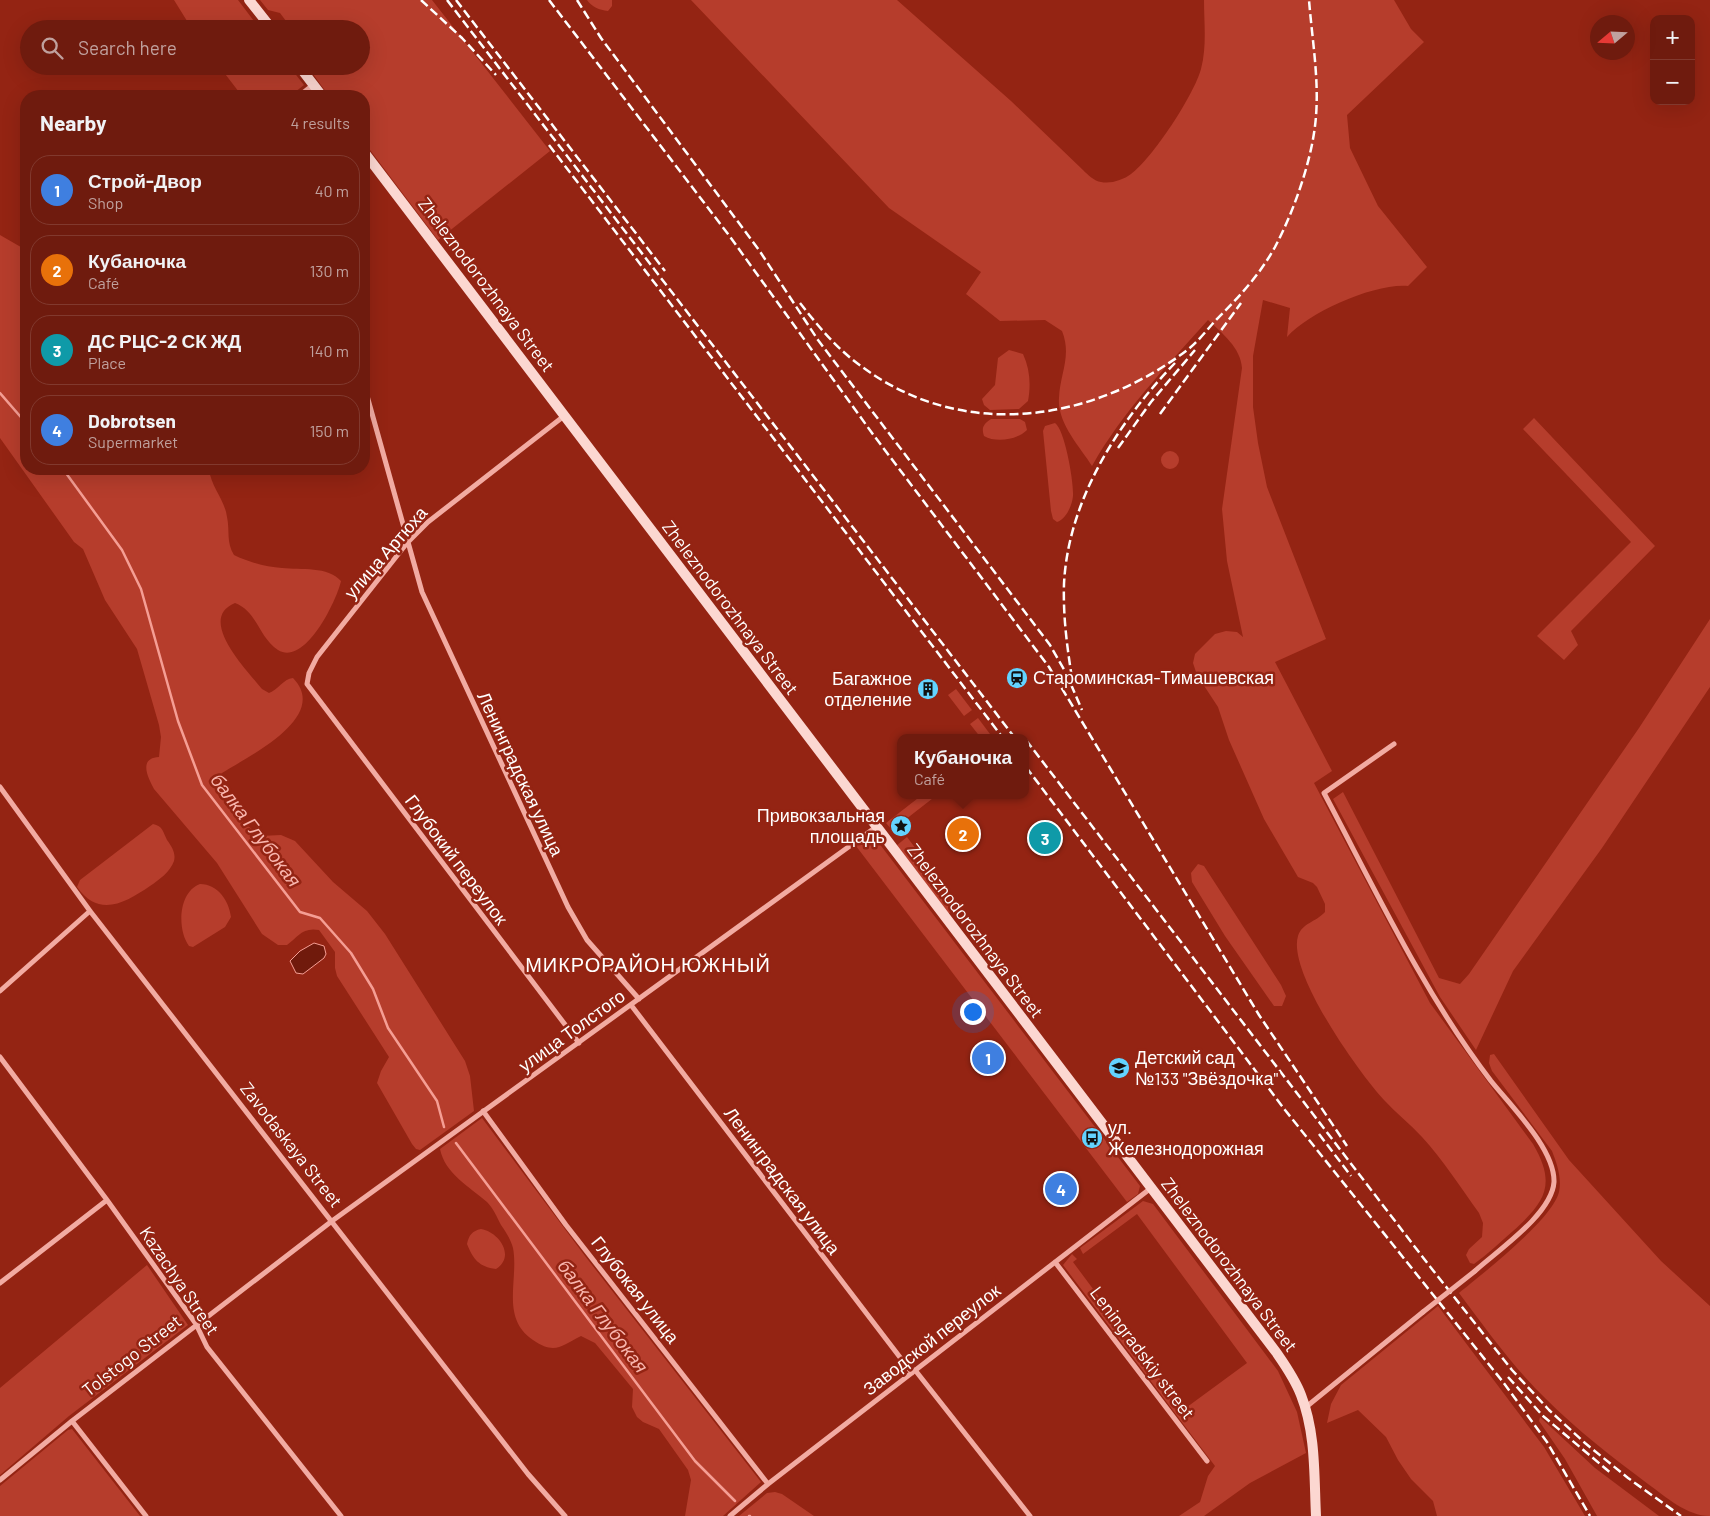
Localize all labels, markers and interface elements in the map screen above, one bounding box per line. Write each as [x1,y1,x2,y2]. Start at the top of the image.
north arrow [1590,15,1635,60]
map controls [1650,15,1695,105]
button: + [1650,15,1695,60]
search box [20,20,370,75]
icon: search [38,34,66,62]
text: Search here [78,36,177,59]
button: − [1650,60,1695,105]
text: Nearby [40,110,106,135]
text: 4 results [290,113,350,132]
text: Строй-Двор [88,169,202,192]
text: 1 [54,181,60,200]
text: 40 m [315,181,349,200]
text: Shop [88,193,123,212]
street label: Zheleznodorozhnaya Street [414,193,560,376]
text: Кубаночка [88,249,186,272]
text: 2 [53,261,61,280]
text: 130 m [310,261,349,280]
text: Café [88,273,119,292]
text: ДС РЦС-2 СК ЖД [88,329,241,352]
text: 3 [53,341,61,360]
text: 140 m [309,341,349,360]
text: Place [88,353,126,372]
text: Dobrotsen [88,409,176,432]
text: 4 [52,421,62,440]
text: 150 m [310,421,349,440]
text: Supermarket [88,432,178,451]
street label: улица Артюха [339,501,432,603]
street label: Zheleznodorozhnaya Street [658,516,804,699]
station icon: Староминская-Тимашевская [1005,666,1029,690]
place label: Староминская-Тимашевская [1033,666,1274,688]
place label: Багажное отделение [824,667,912,710]
building icon: Багажное отделение [916,677,940,701]
street label: Ленинградская улица [473,688,569,860]
popup [897,734,1029,799]
text: Кубаночка [914,745,1012,768]
water label: балка Глубокая [206,769,306,891]
text: Café [914,769,945,788]
street label: Глубокий переулок [401,790,513,929]
place label: Привокзальная площадь [757,804,885,847]
place icon: Привокзальная площадь [889,814,913,838]
pin: 2 [947,815,979,853]
pin: 3 [1029,819,1061,857]
street label: Zheleznodorozhnaya Street [903,839,1049,1022]
district label: МИКРОРАЙОН ЮЖНЫЙ [525,952,771,976]
street label: улица Толстого [514,984,629,1076]
your location [960,999,986,1025]
pin: 1 [972,1039,1004,1077]
place label: Детский сад №133 "Звёздочка" [1135,1046,1279,1089]
school or university icon: Детский сад №133 "Звёздочка" [1107,1056,1131,1080]
street label: Zavodaskaya Street [236,1077,347,1211]
street label: Ленинградская улица [720,1102,846,1259]
place label: ул. Железнодорожная [1108,1116,1264,1159]
bus stop icon: ул. Железнодорожная [1080,1126,1104,1150]
pin: 4 [1045,1170,1077,1208]
street label: Zheleznodorozhnaya Street [1157,1173,1303,1356]
street label: Kazachya Street [135,1222,224,1339]
street label: Глубокая улица [587,1231,685,1348]
water label: балка Глубокая [553,1255,653,1377]
street label: Заводской переулок [858,1279,1004,1400]
street label: Leningradskiy street [1086,1282,1200,1423]
street label: Tolstogo Street [77,1310,185,1401]

